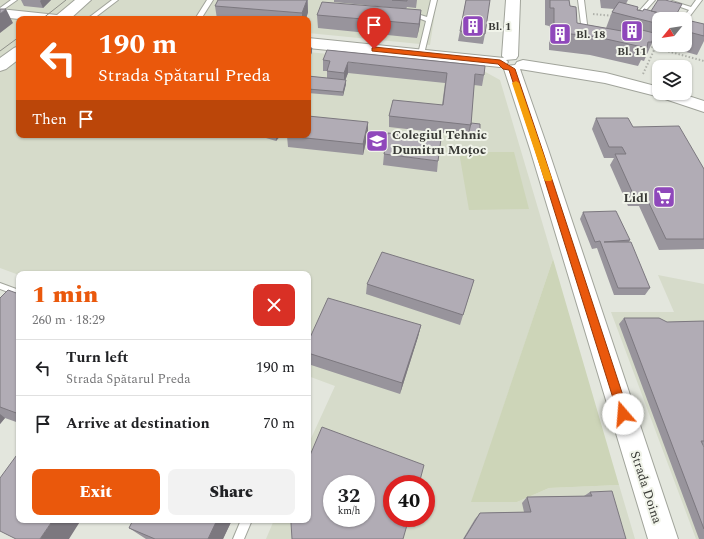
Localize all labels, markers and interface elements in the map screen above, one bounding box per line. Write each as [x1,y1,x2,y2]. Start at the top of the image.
pin [357,8,391,49]
north arrow [652,12,692,52]
map controls [652,12,692,100]
building icon: Bl. 1 [460,13,486,39]
icon: arrive [363,14,385,36]
place label: Bl. 1 [488,18,511,35]
building icon: Bl. 11 [619,18,645,44]
building icon: Bl. 18 [547,21,573,47]
text: 190 m [98,23,177,66]
place label: Bl. 18 [576,26,605,43]
icon: left [32,32,84,84]
place label: Bl. 11 [617,43,647,60]
button: layers [652,60,692,100]
text: Strada Spătarul Preda [98,62,271,89]
text: Then [32,108,67,131]
icon: arrive [75,108,97,130]
place label: Colegiul Tehnic Dumitru Moțoc [392,125,487,160]
school or university icon: Colegiul Tehnic Dumitru Moțoc [364,128,390,154]
supermarket icon: Lidl [651,184,677,210]
place label: Lidl [623,188,648,208]
text: 1 min [32,277,98,313]
button: close [253,284,295,326]
text: 260 m · 18:29 [32,310,105,330]
text: Turn left [66,346,128,369]
text: 190 m [256,356,295,379]
icon: left [32,357,54,379]
text: Strada Spătarul Preda [66,369,191,389]
position arrow [602,393,644,435]
text: Arrive at destination [66,412,210,435]
text: 70 m [263,412,295,435]
icon: arrive [32,413,54,435]
street label: Strada Doina [625,448,667,527]
button: Exit [32,469,160,515]
button: Share [168,469,295,515]
speed limit sign: 40 [383,475,435,527]
text: 32 [338,481,360,511]
text: km/h [338,503,360,519]

